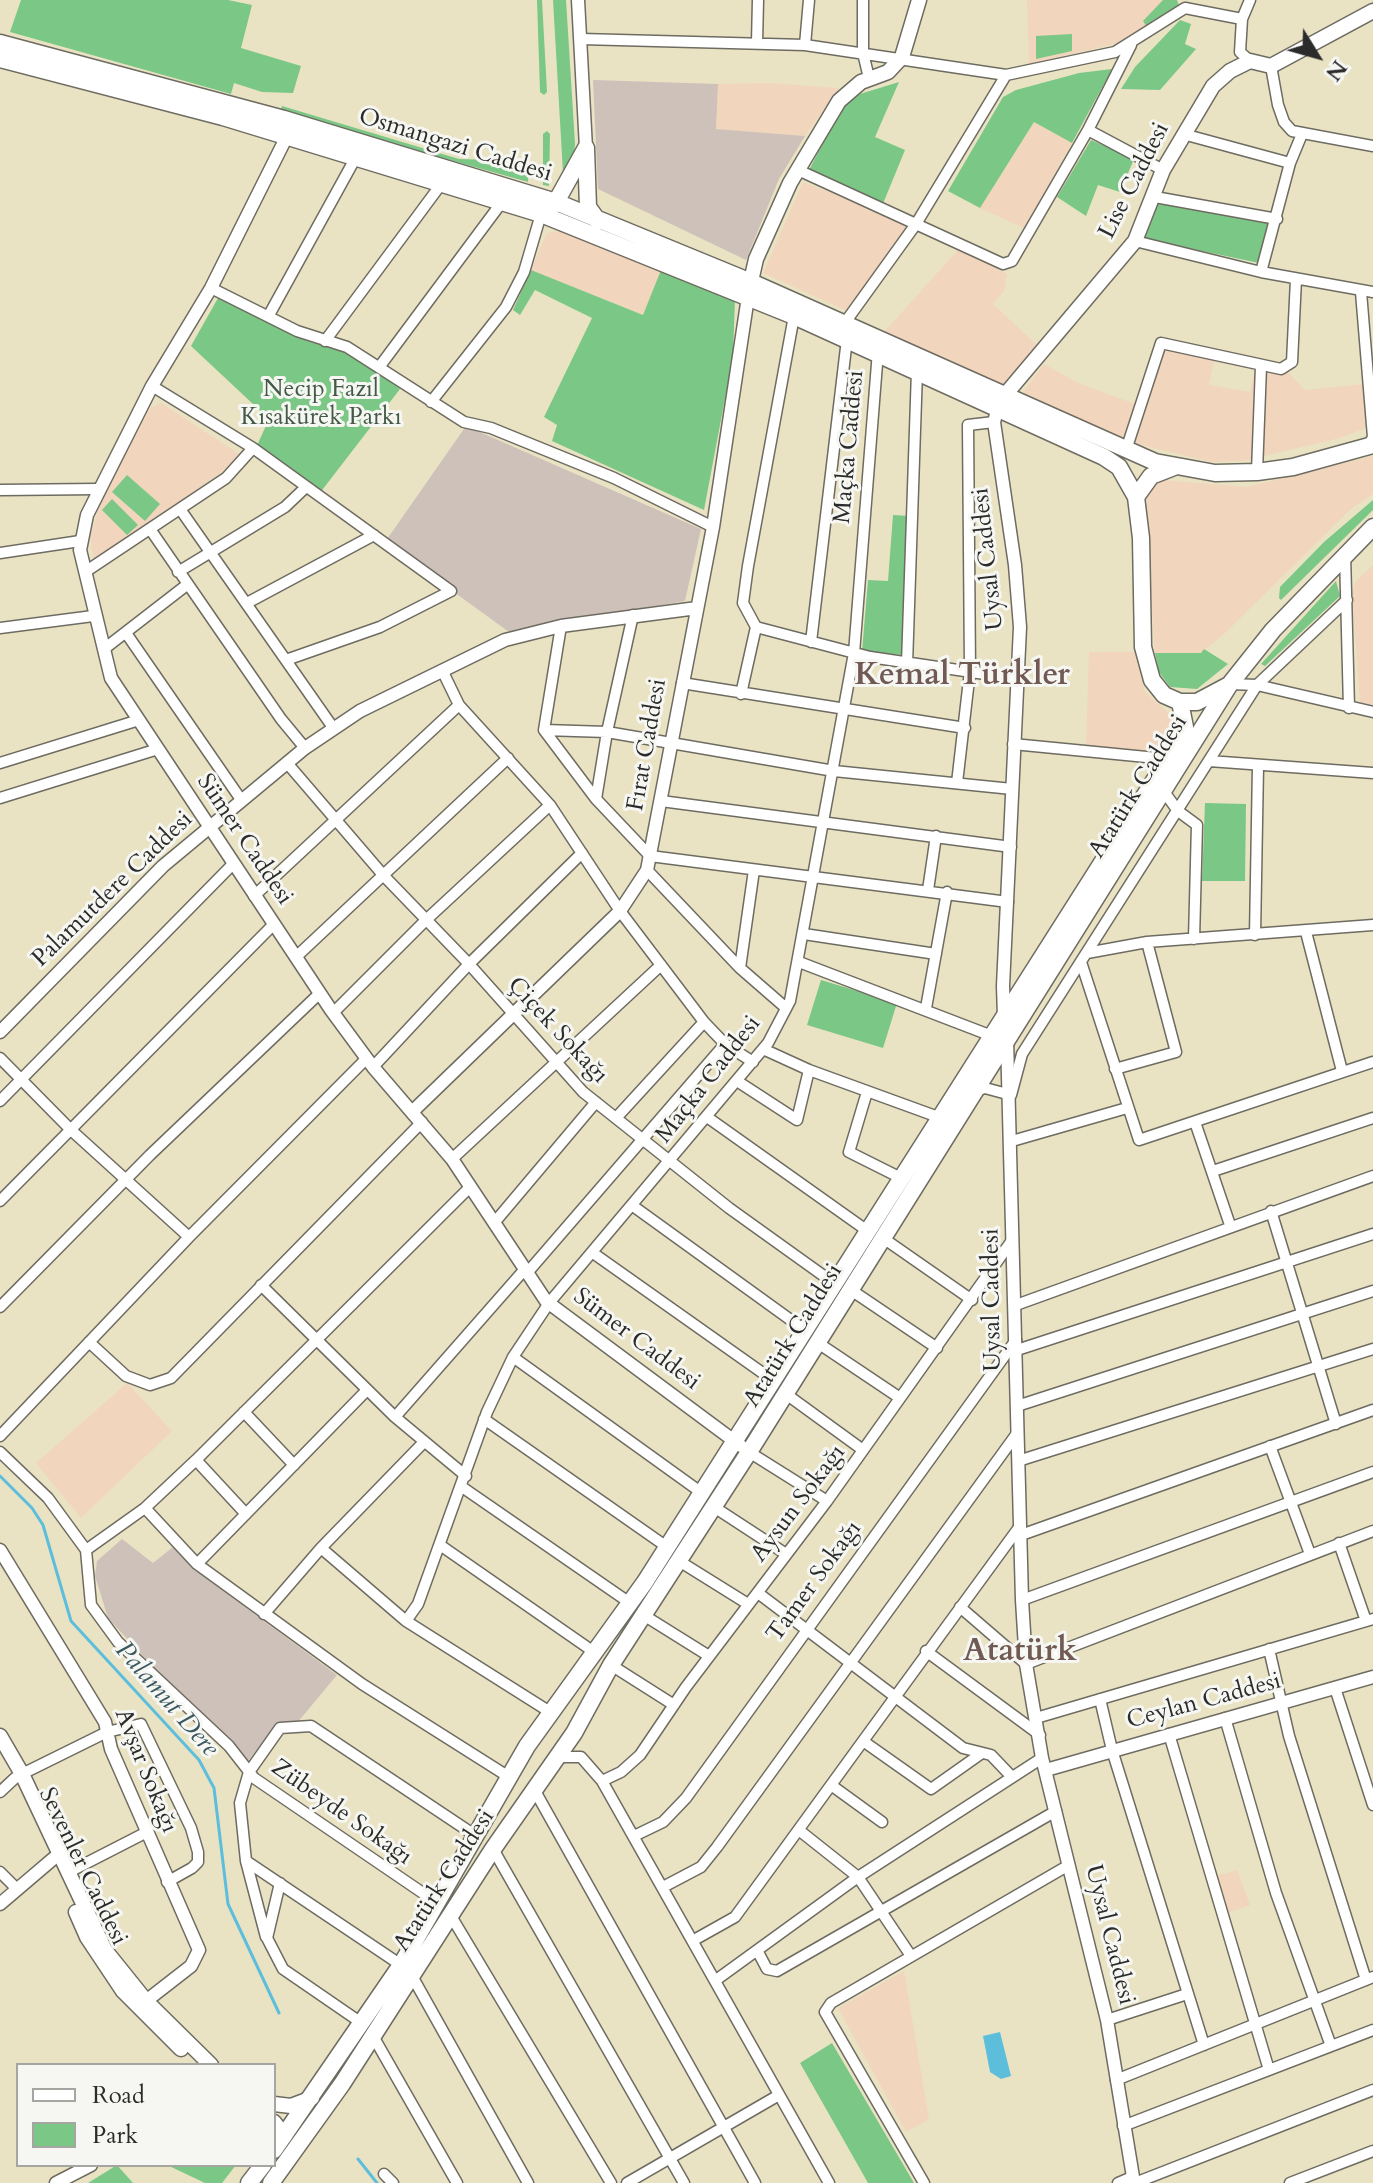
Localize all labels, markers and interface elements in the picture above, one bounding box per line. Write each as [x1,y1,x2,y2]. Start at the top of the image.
north arrow [1277,16,1357,96]
text: N [1318,54,1354,87]
street label: Osmangazi Caddesi [355,103,555,189]
street label: Lise Caddesi [1093,118,1177,244]
street label: Maçka Caddesi [829,369,871,525]
park label: Necip Fazıl Kısakürek Parkı [241,376,401,432]
street label: Uysal Caddesi [967,486,1011,632]
district label: Kemal Türkler [854,658,1070,696]
street label: Fırat Caddesi [622,677,674,813]
street label: Atatürk Caddesi [1083,710,1195,864]
street label: Sümer Caddesi [190,769,298,911]
street label: Palamutdere Caddesi [27,806,199,974]
street label: Çiçek Sokağı [501,972,613,1090]
street label: Maçka Caddesi [650,1011,768,1149]
street label: Uysal Caddesi [977,1228,1009,1372]
street label: Atatürk Caddesi [738,1259,850,1413]
street label: Sümer Caddesi [567,1283,705,1397]
street label: Aysun Sokağı [746,1440,852,1568]
street label: Tamer Sokağı [761,1516,869,1648]
district label: Atatürk [963,1634,1077,1672]
water label: Palamut Dere [108,1636,224,1764]
street label: Ceylan Caddesi [1124,1668,1284,1736]
street label: Avşar Sokağı [107,1705,183,1837]
street label: Zübeyde Sokağı [265,1754,417,1872]
street label: Sevenler Caddesi [31,1784,133,1950]
street label: Atatürk Caddesi [388,1804,502,1958]
street label: Uysal Caddesi [1078,1862,1140,2008]
legend [16,2063,276,2167]
text: Road [92,2079,145,2112]
text: Park [92,2119,138,2152]

